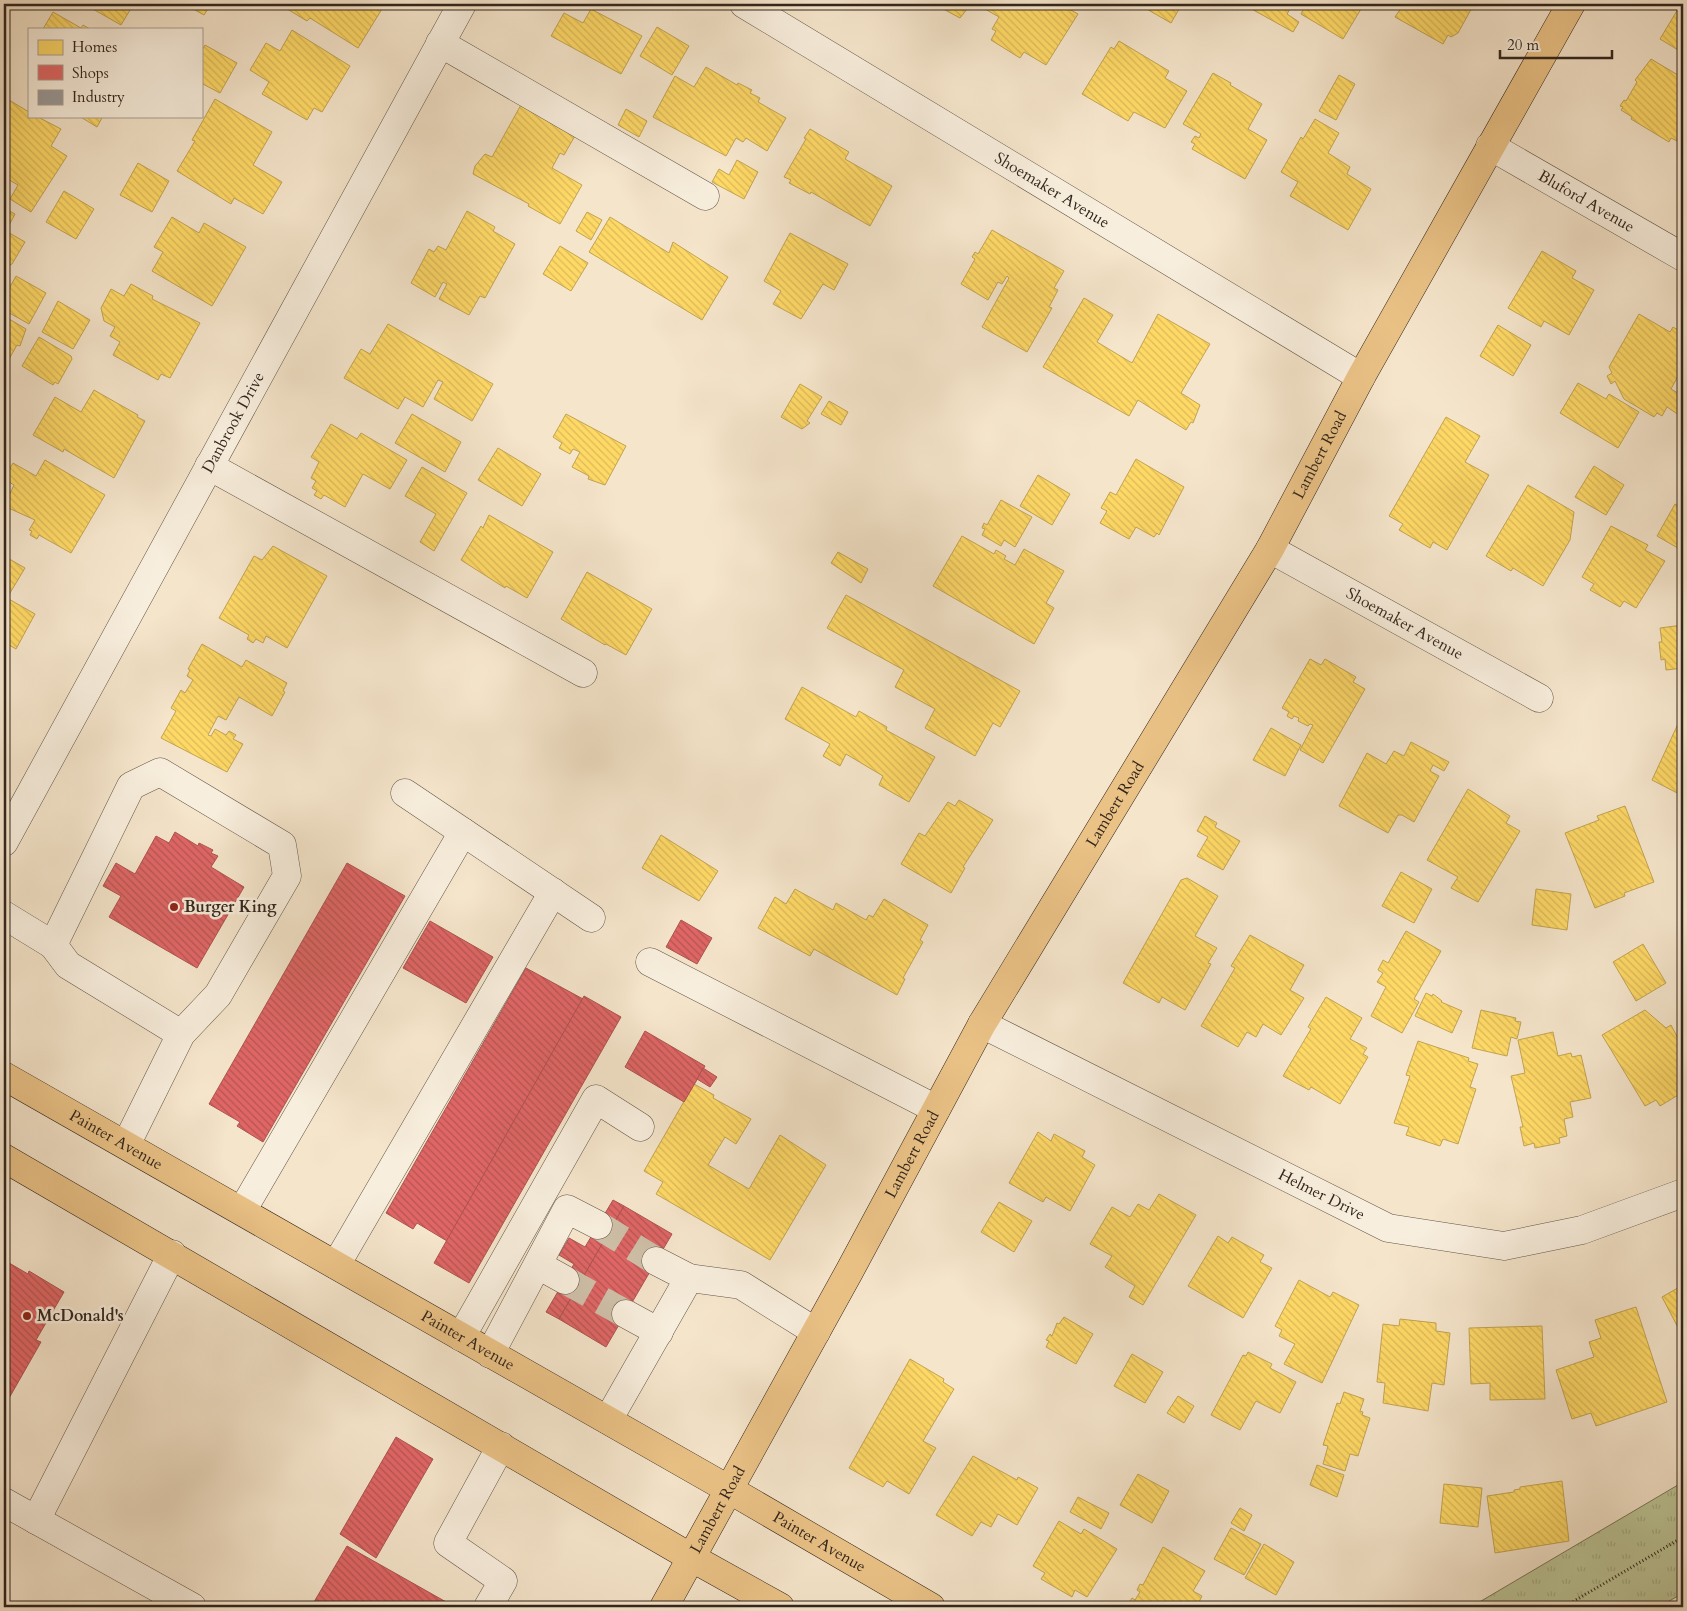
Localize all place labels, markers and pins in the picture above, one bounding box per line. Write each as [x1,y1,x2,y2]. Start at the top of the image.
place label: Burger King [184,896,277,918]
marker: Burger King [168,901,180,913]
place label: McDonald's [37,1305,124,1327]
marker: McDonald's [21,1310,33,1322]

